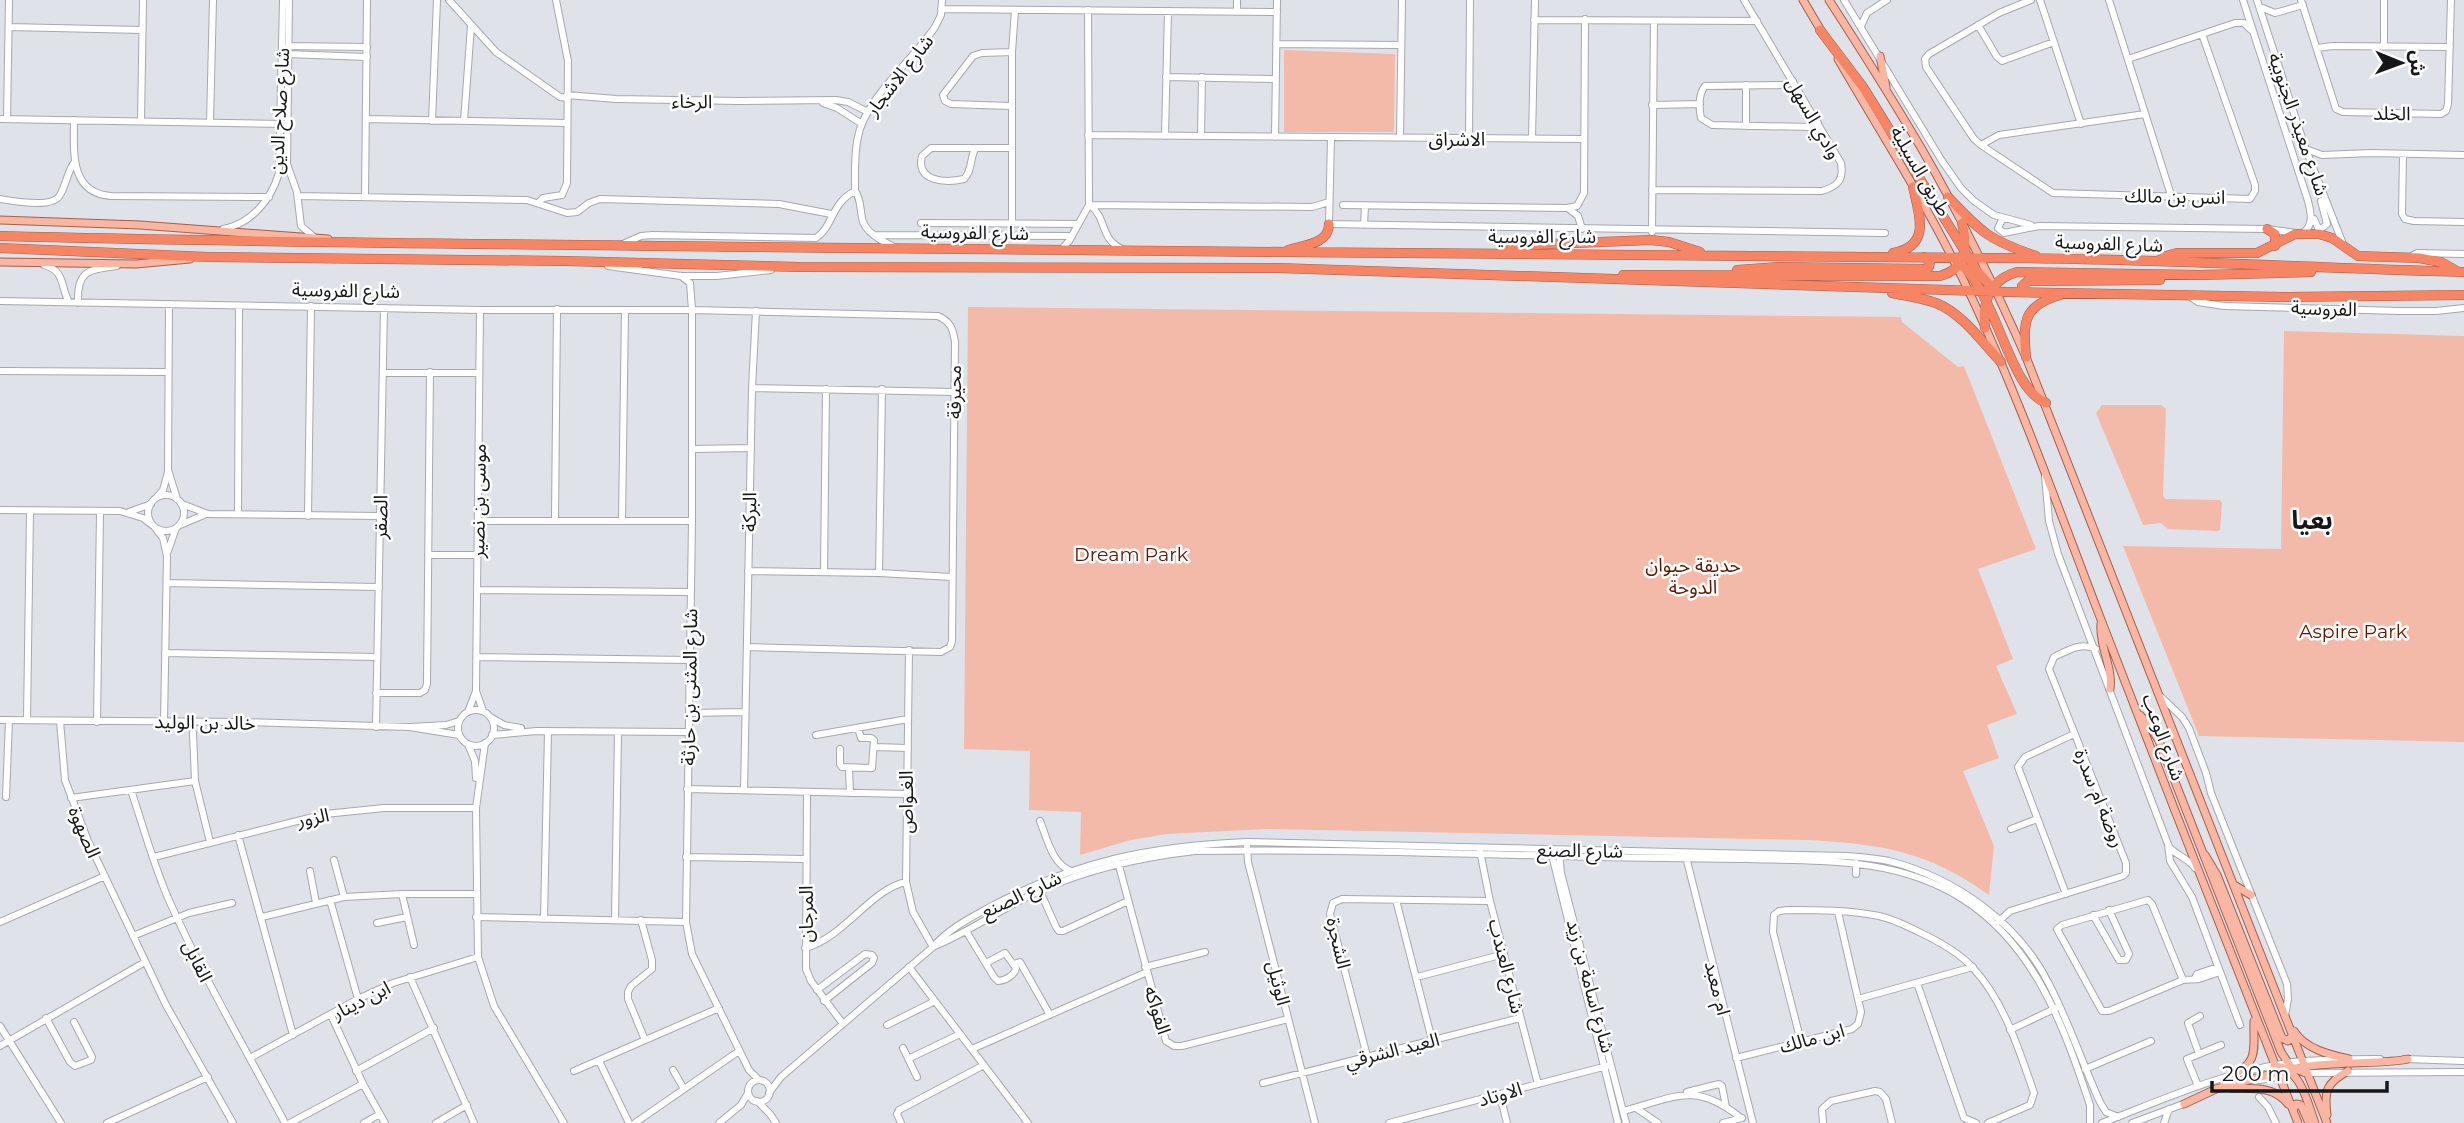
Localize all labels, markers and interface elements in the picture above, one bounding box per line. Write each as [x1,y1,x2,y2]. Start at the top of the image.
north arrow [2366,28,2436,98]
street label: شارع الاشجار [860,30,940,123]
street label: شارع صلاح الدين [265,47,296,175]
street label: شارع معيذر الجنوبية [2261,50,2334,199]
text: ش [2406,50,2429,77]
street label: وادي السهل [1778,73,1846,165]
street label: الرخاء [671,90,713,113]
street label: الخلد [2373,102,2411,125]
street label: طريق السيلية [1885,122,1956,221]
street label: الاشراق [1429,128,1485,151]
street label: انس بن مالك [2124,184,2226,209]
street label: شارع الفروسية [921,220,1029,247]
street label: شارع الفروسية [1488,225,1596,250]
street label: شارع الفروسية [2054,230,2163,259]
street label: شارع الفروسية [292,278,400,305]
street label: الفروسية [2291,296,2357,321]
street label: محيرقة [943,365,966,419]
street label: موسى بن نصير [466,444,491,559]
street label: البركة [738,492,761,532]
street label: الصقر [369,495,392,540]
district label: بعيا [2291,504,2333,536]
park label: Dream Park [1074,543,1189,566]
park label: حديقة حيوان الدوحة [1645,554,1741,599]
street label: شارع المثنى بن حارثة [677,608,704,766]
park label: Aspire Park [2299,620,2408,643]
street label: شارع الوعب [2135,691,2190,784]
street label: خالد بن الوليد [154,710,256,735]
street label: روضة ام سدرة [2067,745,2130,852]
street label: الغـواص [895,771,918,833]
street label: الصهوة [63,803,106,861]
street label: الزور [294,803,331,832]
street label: شارع الصنع [1537,838,1623,866]
street label: شارع الصنع [977,866,1066,926]
street label: المرجان [795,886,818,942]
street label: الشجرة [1321,915,1356,971]
street label: شارع العندب [1482,916,1529,1016]
street label: شارع اسامة بن زيد [1560,917,1619,1056]
street label: القابل [178,937,217,986]
street label: الوثيل [1262,958,1295,1008]
street label: ام معبد [1697,959,1735,1018]
street label: ابن دينار [327,976,394,1025]
street label: الفواكه [1139,983,1176,1037]
street label: ابن مالك [1777,1019,1847,1058]
street label: العيد الشرقي [1342,1028,1443,1077]
scale bar [2212,1050,2387,1094]
text: 200 m [2222,1061,2289,1086]
street label: الاوتاد [1476,1077,1525,1112]

